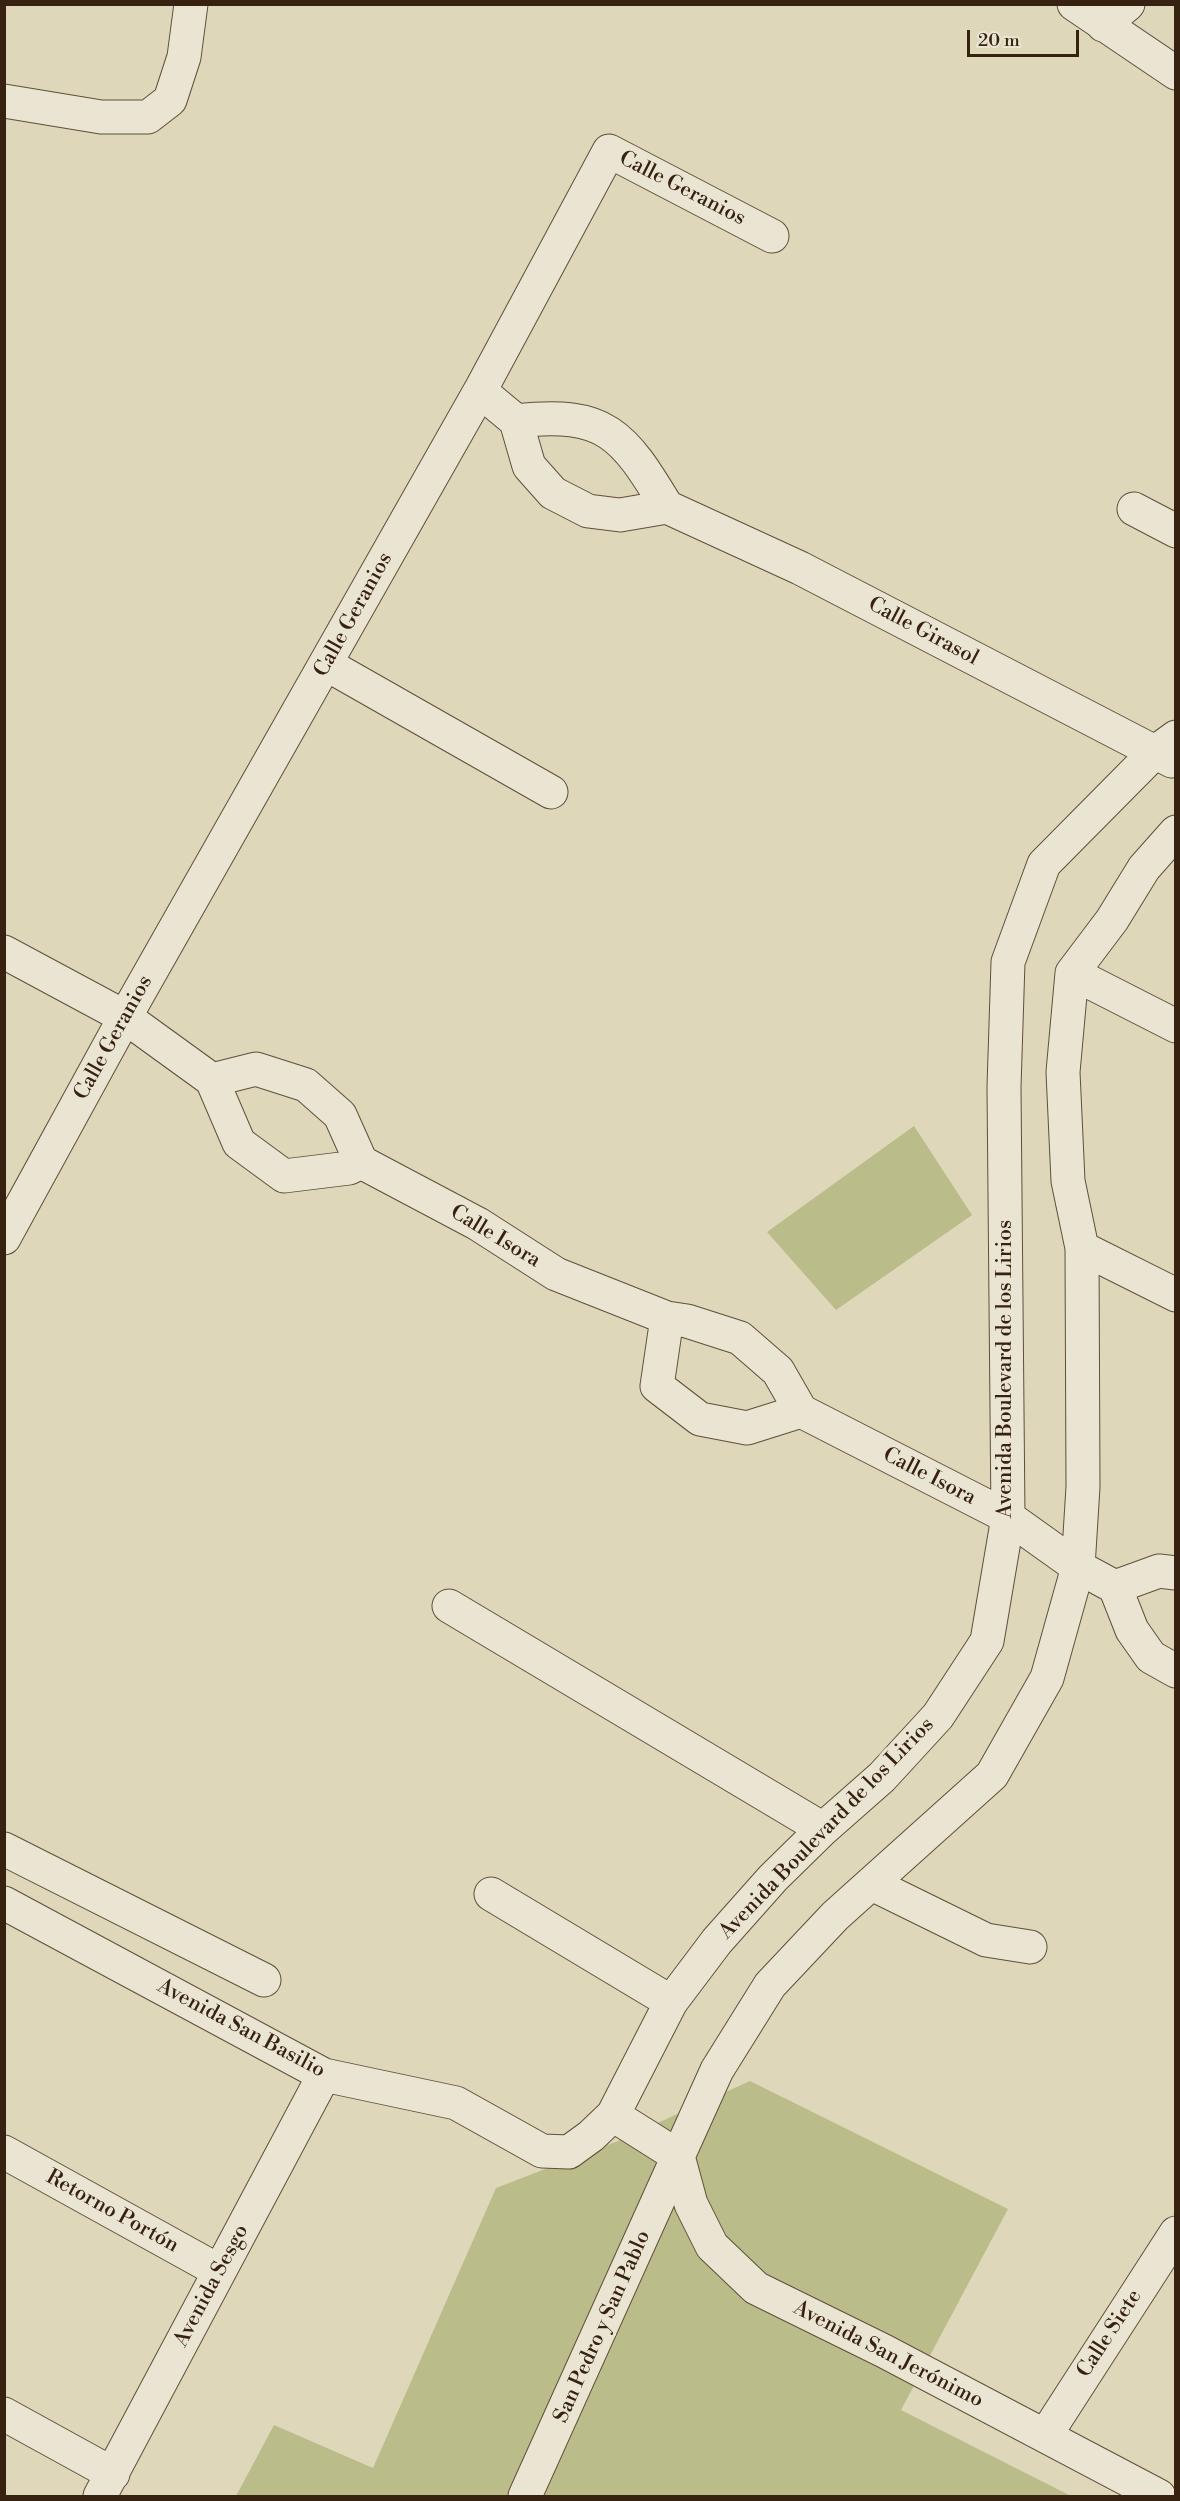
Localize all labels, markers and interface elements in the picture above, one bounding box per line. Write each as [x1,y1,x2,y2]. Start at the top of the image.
scale bar [970,18,1082,56]
text: 20 m [978,29,1020,52]
street label: Calle Geranios [615,146,749,232]
street label: Calle Geranios [309,548,399,682]
street label: Calle Girasol [863,592,983,672]
street label: Calle Geranios [69,971,159,1105]
street label: Calle Isora [445,1200,545,1274]
street label: Avenida Boulevard de los Lirios [993,1220,1019,1518]
street label: Calle Isora [878,1443,980,1511]
street label: Avenida Boulevard de los Lirios [714,1713,940,1945]
street label: Avenida San Basilio [153,1974,329,2084]
street label: Retorno Portón [41,2165,183,2259]
street label: Avenida Sesgo [169,2220,255,2352]
street label: San Pedro y San Pablo [549,2227,657,2427]
street label: Calle Siete [1072,2285,1148,2383]
street label: Avenida San Jerónimo [789,2296,987,2414]

